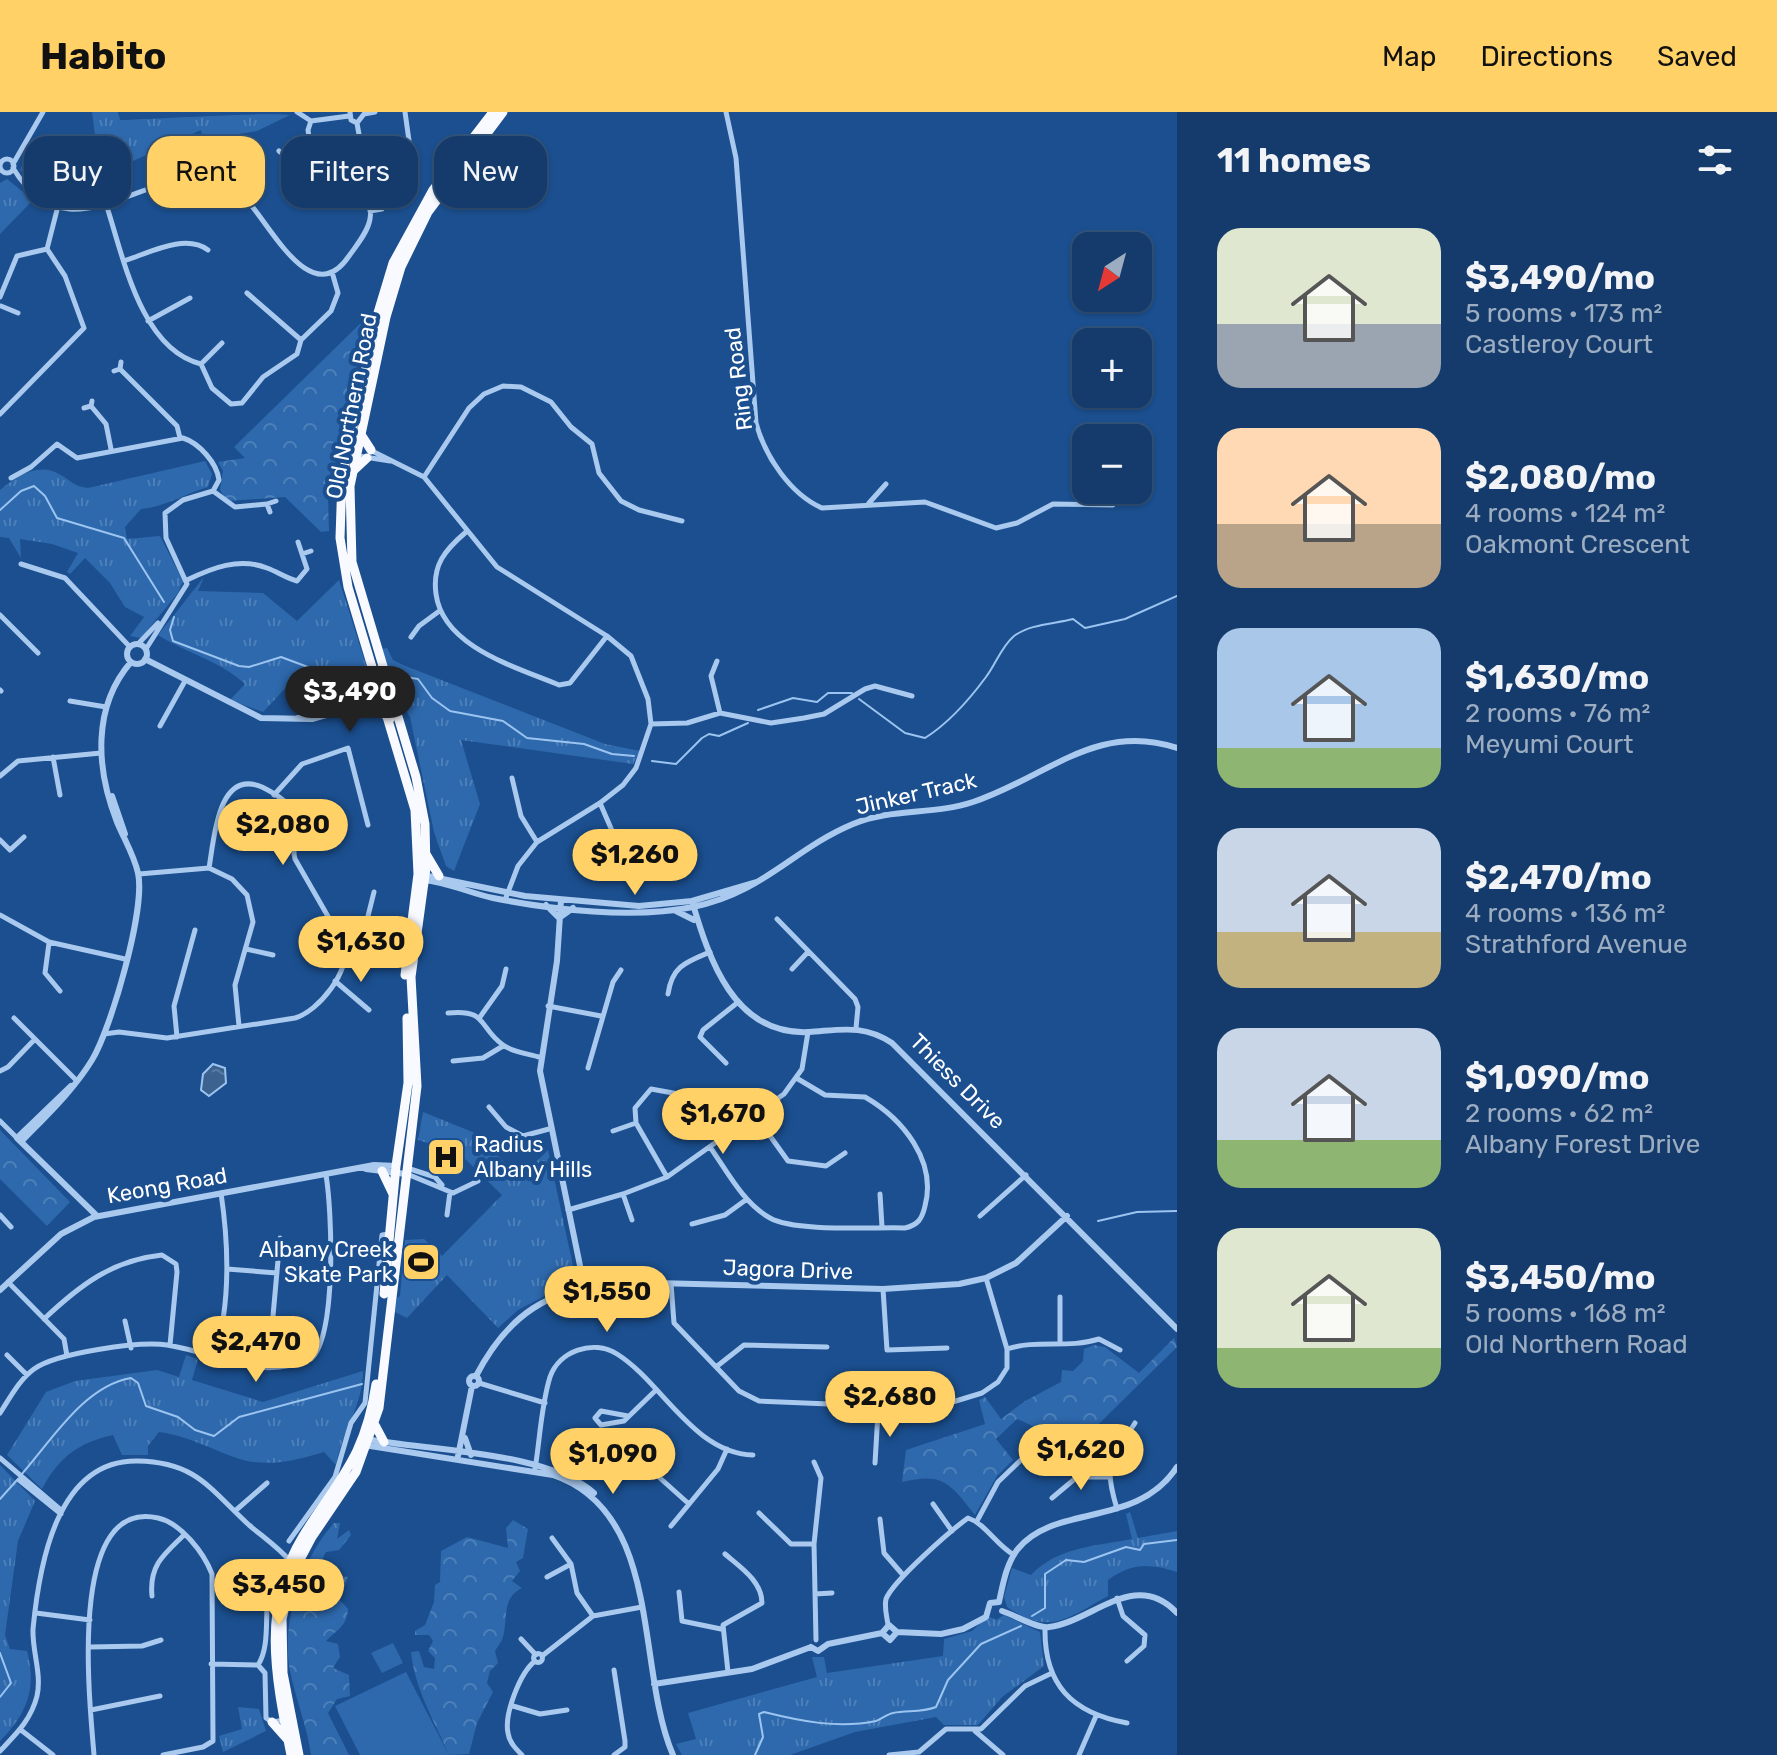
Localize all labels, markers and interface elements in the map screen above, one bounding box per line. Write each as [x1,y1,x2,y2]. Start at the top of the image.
text: Habito [40,33,167,79]
text: Map [1382,40,1436,73]
text: Directions [1480,40,1613,73]
text: Saved [1657,40,1737,73]
chip: Buy [24,136,131,208]
chip: Rent [147,136,265,208]
chip: Filters [281,136,418,208]
chip: New [434,136,547,208]
icon: filters [1693,138,1737,182]
text: 11 homes [1217,140,1371,181]
north arrow [1072,232,1152,312]
map controls [1072,232,1152,504]
text: $3,490/mo [1465,257,1655,298]
icon: home [1281,260,1377,356]
text: 5 rooms · 173 m² [1465,298,1662,329]
street label: Old Northern Road [320,311,383,501]
street label: Ring Road [719,326,758,432]
button: + [1072,328,1152,408]
text: Castleroy Court [1465,329,1653,360]
button: − [1072,424,1152,504]
text: $2,080/mo [1465,457,1656,498]
icon: home [1281,460,1377,556]
text: 4 rooms · 124 m² [1465,498,1665,529]
text: Oakmont Crescent [1465,529,1690,560]
text: $1,630/mo [1465,657,1649,698]
icon: home [1281,660,1377,756]
pin: $3,490 [285,666,415,734]
text: $3,490 [303,676,397,707]
text: 2 rooms · 76 m² [1465,698,1650,729]
text: Meyumi Court [1465,729,1633,760]
street label: Jinker Track [853,766,980,821]
pin: $2,080 [218,799,348,867]
text: $2,080 [236,809,330,840]
pin: $1,260 [570,829,700,897]
text: $1,260 [590,839,680,870]
text: $2,470/mo [1465,857,1652,898]
icon: home [1281,860,1377,956]
text: 4 rooms · 136 m² [1465,898,1665,929]
pin: $1,630 [296,916,426,984]
text: $1,630 [316,926,406,957]
text: Strathford Avenue [1465,929,1688,960]
street label: Thiess Drive [904,1028,1011,1135]
text: $1,090/mo [1465,1057,1650,1098]
icon: home [1281,1060,1377,1156]
pin: $1,670 [658,1088,788,1156]
text: $1,670 [680,1098,766,1129]
text: 2 rooms · 62 m² [1465,1098,1653,1129]
text: Albany Forest Drive [1465,1129,1700,1160]
place label: Radius Albany Hills [474,1131,592,1183]
hospital icon: Radius Albany Hills [425,1136,467,1178]
street label: Keong Road [105,1162,229,1209]
place label: Albany Creek Skate Park [259,1236,394,1288]
sports icon: Albany Creek Skate Park [400,1241,442,1283]
street label: Jagora Drive [722,1254,854,1285]
text: $3,450/mo [1465,1257,1655,1298]
icon: home [1281,1260,1377,1356]
pin: $1,550 [542,1266,672,1334]
text: $1,550 [563,1276,651,1307]
text: 5 rooms · 168 m² [1465,1298,1666,1329]
pin: $2,470 [191,1316,321,1384]
text: $2,470 [210,1326,302,1357]
text: Old Northern Road [1465,1329,1688,1360]
pin: $2,680 [825,1371,955,1439]
text: $2,680 [843,1381,937,1412]
pin: $1,620 [1016,1424,1146,1492]
pin: $1,090 [548,1428,678,1496]
text: $1,620 [1037,1434,1125,1465]
text: $1,090 [568,1438,658,1469]
pin: $3,450 [214,1559,344,1627]
text: $3,450 [232,1569,326,1600]

